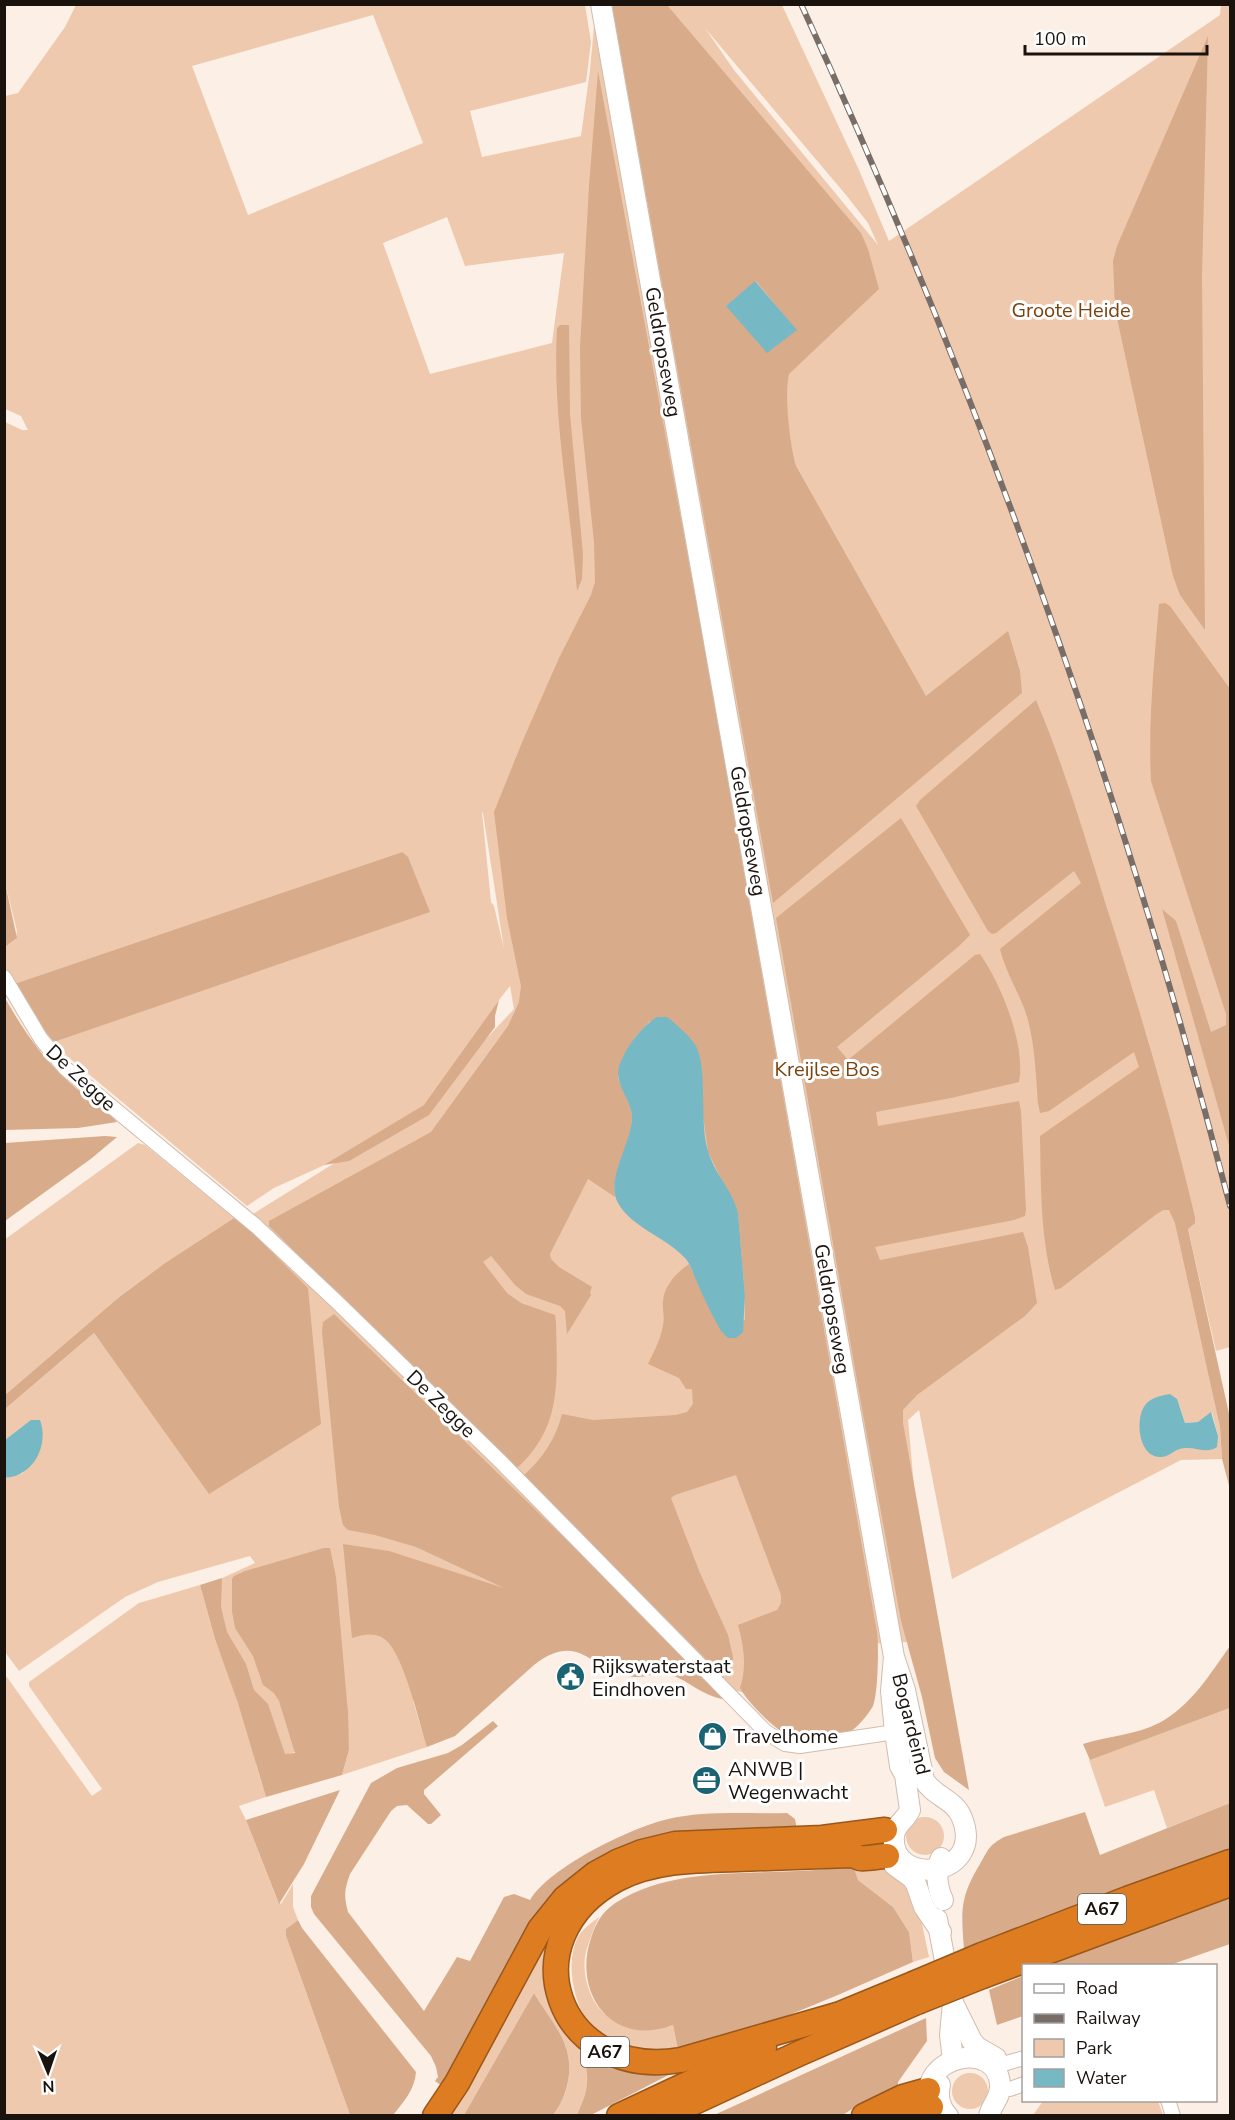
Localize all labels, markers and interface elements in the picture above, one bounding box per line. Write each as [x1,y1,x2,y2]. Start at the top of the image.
scale bar [1025,18,1206,56]
text: 100 m [1034,27,1086,51]
street label: Geldropseweg [638,285,688,419]
park label: Groote Heide [1011,297,1131,324]
street label: Geldropseweg [723,764,773,898]
street label: De Zegge [40,1039,122,1117]
park label: Kreijlse Bos [774,1056,880,1083]
street label: Geldropseweg [807,1242,857,1376]
street label: De Zegge [400,1364,482,1444]
place label: Rijkswaterstaat Eindhoven [592,1653,732,1703]
public building icon: Rijkswaterstaat Eindhoven [555,1661,587,1693]
street label: Bogardeind [885,1670,937,1778]
shop icon: Travelhome [696,1720,728,1752]
place label: Travelhome [733,1723,838,1750]
place label: ANWB | Wegenwacht [728,1756,849,1806]
office icon: ANWB | Wegenwacht [691,1765,723,1797]
road number: A67 [1078,1894,1126,1924]
legend [1022,1964,1217,2102]
text: Road [1076,1976,1118,2000]
text: Railway [1076,2006,1141,2030]
text: Park [1076,2036,1113,2060]
road number: A67 [581,2037,629,2067]
north arrow [18,2042,78,2102]
text: Water [1076,2066,1127,2090]
text: N [42,2075,55,2097]

